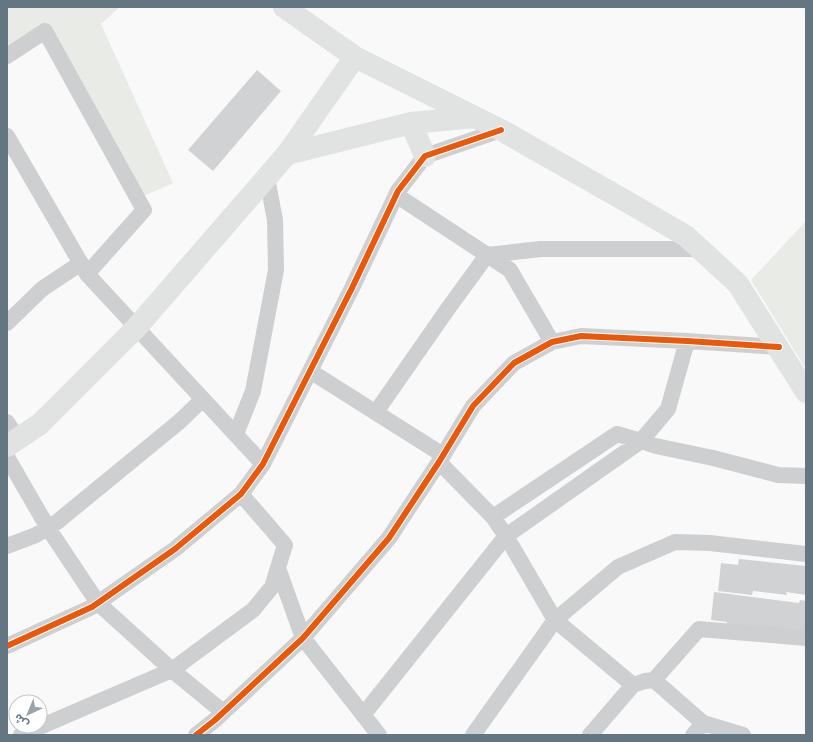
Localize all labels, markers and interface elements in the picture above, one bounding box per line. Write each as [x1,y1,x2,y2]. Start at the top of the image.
north arrow [8,694,48,734]
text: ش [10,710,32,732]

